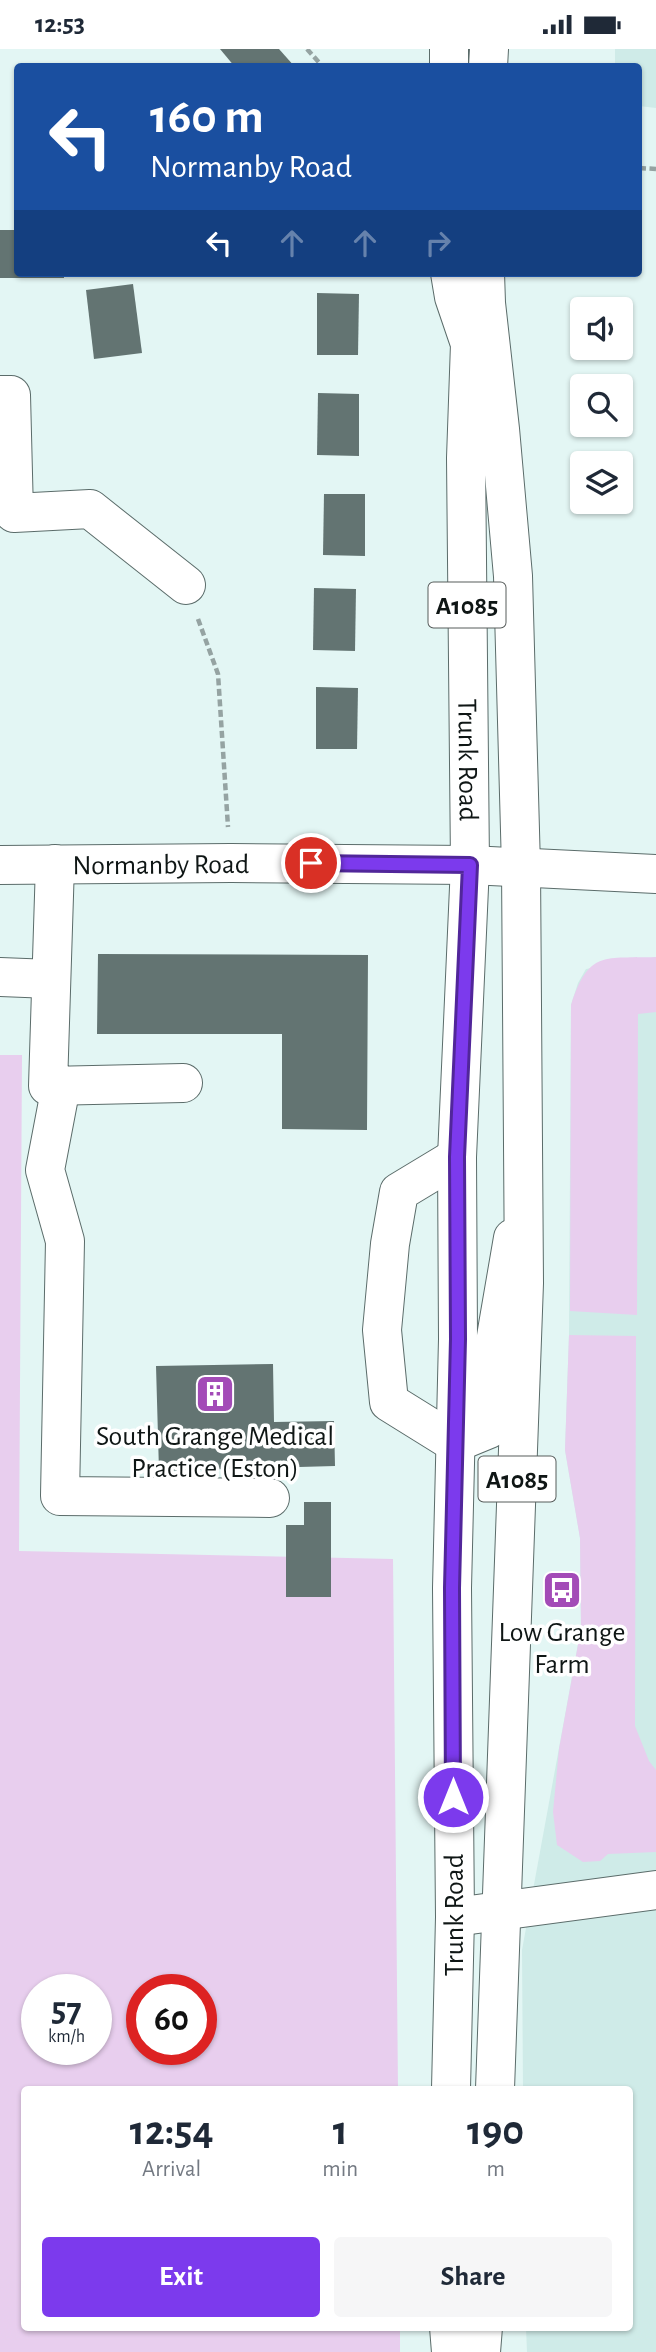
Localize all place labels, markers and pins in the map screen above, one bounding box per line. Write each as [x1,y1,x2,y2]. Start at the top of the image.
pin [281,833,341,893]
building icon: South Grange Medical Practice (Eston) [194,1373,236,1415]
place label: South Grange Medical Practice (Eston) [96,1423,334,1483]
bus stop icon: Low Grange Farm [541,1569,583,1611]
place label: Low Grange Farm [499,1619,625,1679]

